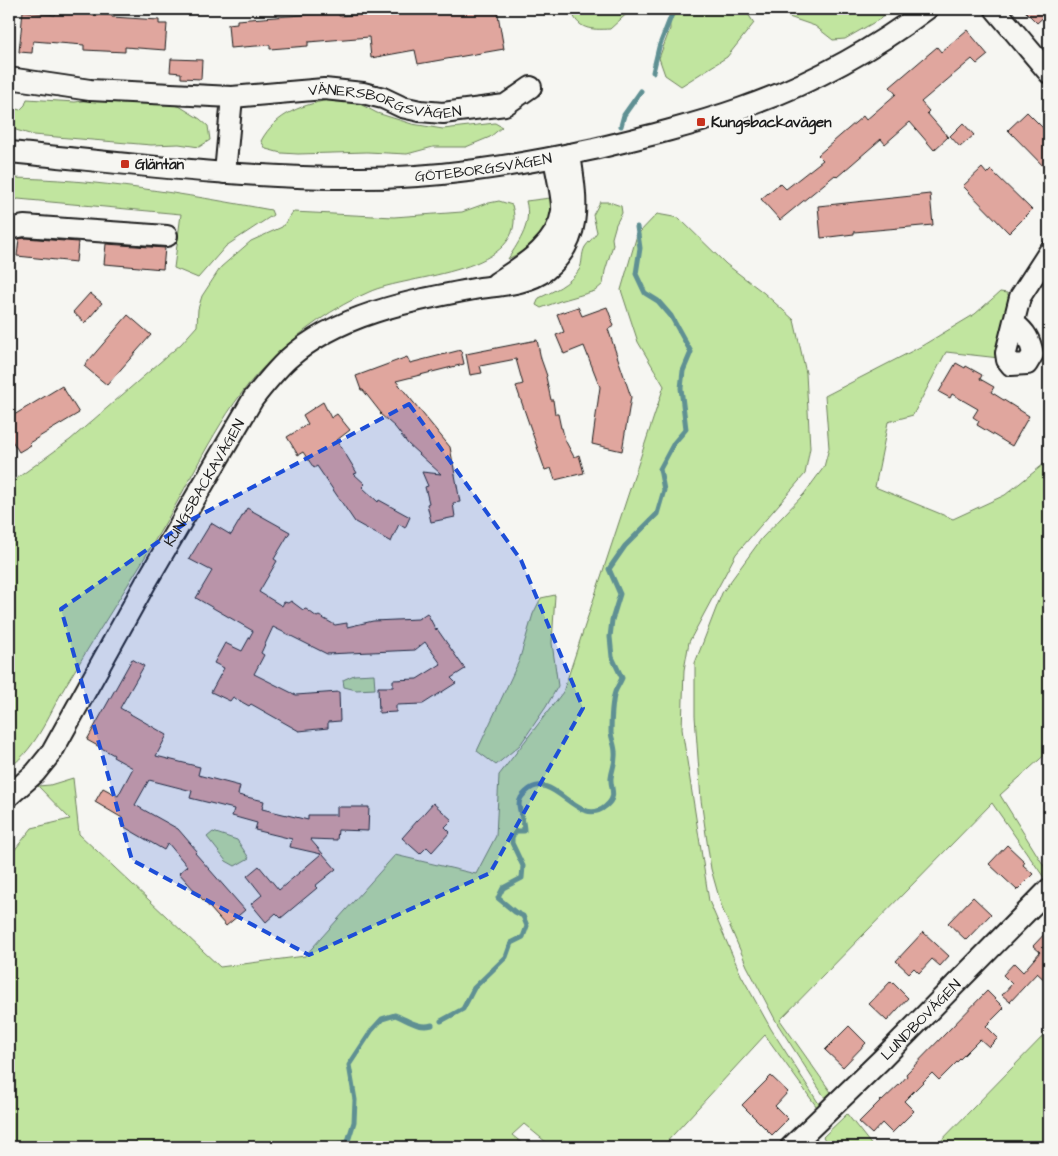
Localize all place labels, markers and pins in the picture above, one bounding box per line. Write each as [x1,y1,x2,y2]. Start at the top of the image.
place label: Kungsbackavägen [711,112,832,135]
marker: Kungsbackavägen [695,116,707,128]
place label: Gläntan [135,154,185,175]
marker: Gläntan [119,158,131,170]

